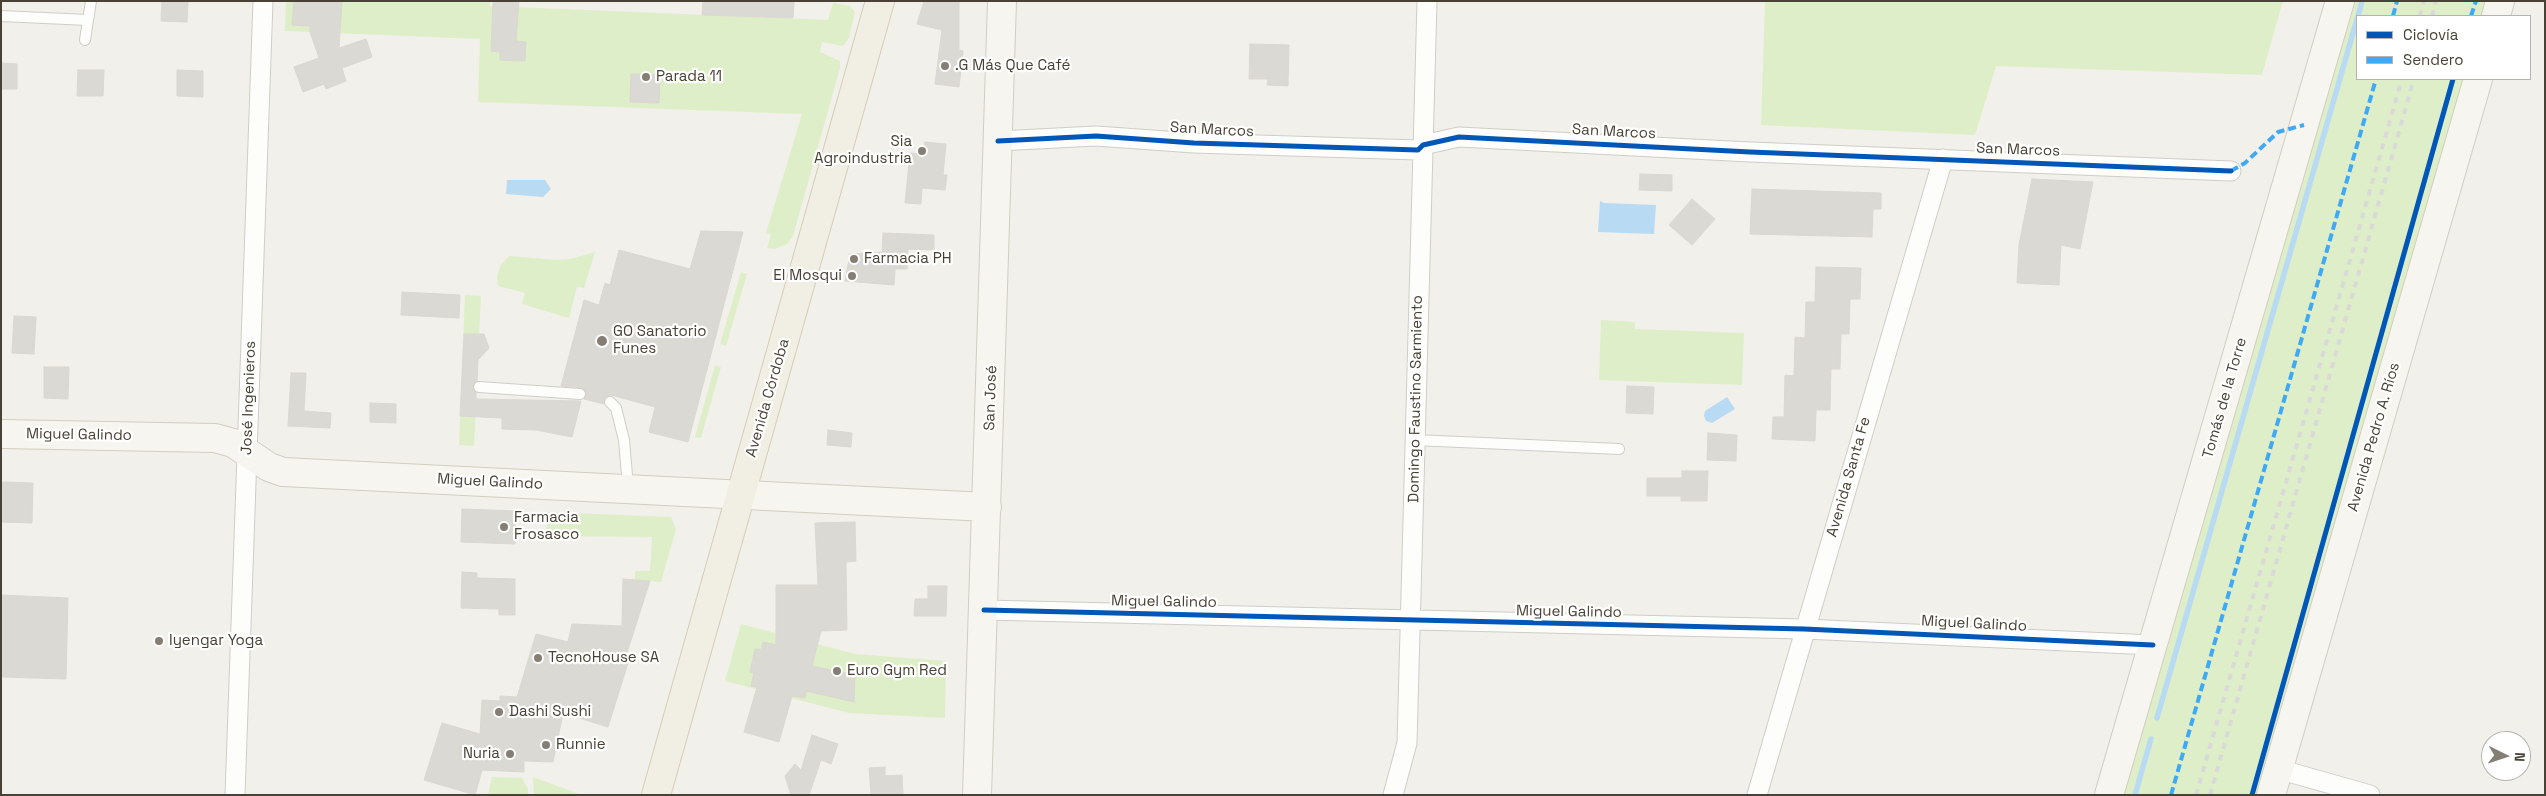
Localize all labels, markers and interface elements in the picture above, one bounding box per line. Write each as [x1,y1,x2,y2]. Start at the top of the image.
legend [2356,15,2531,80]
text: Ciclovía [2403,25,2458,44]
text: Sendero [2403,50,2463,69]
place label: .G Más Que Café [955,57,1070,75]
marker: .G Más Que Café [939,60,951,72]
place label: Parada 11 [656,68,722,86]
marker: Parada 11 [640,71,652,83]
street label: San Marcos [1170,119,1254,141]
street label: San Marcos [1572,121,1656,143]
place label: Sia Agroindustria [814,133,912,168]
street label: San Marcos [1976,140,2060,160]
marker: Sia Agroindustria [916,145,928,157]
place label: Farmacia PH [864,250,952,268]
marker: Farmacia PH [848,253,860,265]
place label: El Mosqui [773,267,842,285]
marker: El Mosqui [846,270,858,282]
street label: Domingo Faustino Sarmiento [1405,295,1427,503]
place label: GO Sanatorio Funes [613,323,706,358]
marker: GO Sanatorio Funes [595,334,609,348]
street label: Tomás de la Torre [2199,336,2251,460]
street label: Avenida Córdoba [742,337,794,459]
street label: José Ingenieros [238,341,260,455]
street label: Avenida Pedro A. Ríos [2344,360,2404,514]
street label: San José [981,365,1001,431]
street label: Avenida Santa Fe [1823,415,1875,539]
street label: Miguel Galindo [26,425,132,445]
street label: Miguel Galindo [437,470,543,494]
place label: Farmacia Frosasco [514,509,579,544]
marker: Farmacia Frosasco [498,521,510,533]
street label: Miguel Galindo [1111,592,1217,612]
street label: Miguel Galindo [1516,602,1622,622]
street label: Miguel Galindo [1921,612,2027,636]
place label: Iyengar Yoga [169,632,263,650]
marker: Iyengar Yoga [153,635,165,647]
place label: TecnoHouse SA [548,649,659,667]
marker: TecnoHouse SA [532,652,544,664]
place label: Euro Gym Red [847,662,947,680]
marker: Euro Gym Red [831,665,843,677]
place label: Dashi Sushi [509,703,591,721]
marker: Dashi Sushi [493,706,505,718]
north arrow [2481,731,2531,781]
place label: Runnie [556,736,606,754]
marker: Runnie [540,739,552,751]
place label: Nuria [463,745,500,763]
marker: Nuria [504,748,516,760]
text: N [2511,752,2529,762]

